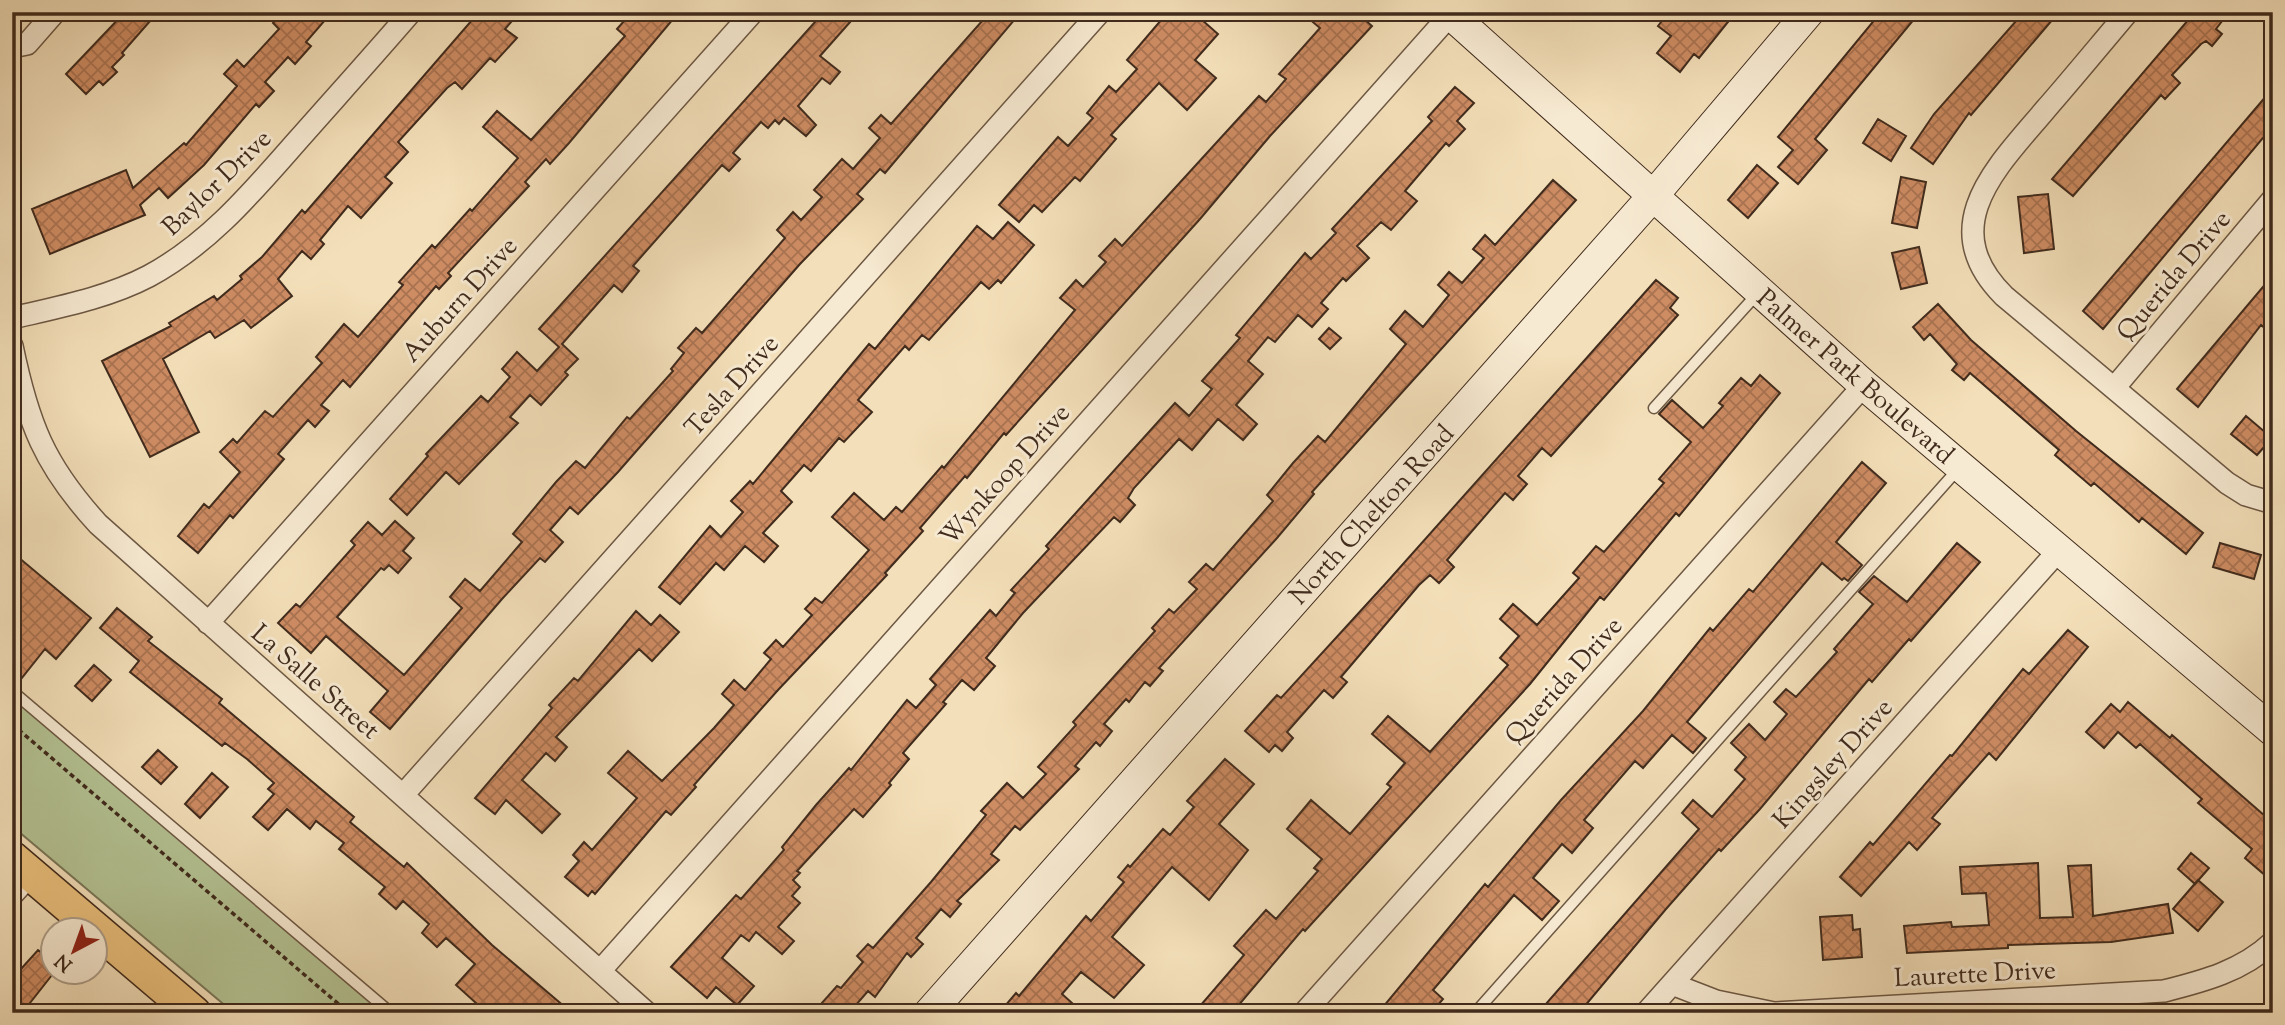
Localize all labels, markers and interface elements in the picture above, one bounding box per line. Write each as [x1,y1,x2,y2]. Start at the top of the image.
street label: Baylor Drive [155,122,281,246]
street label: Querida Drive [2109,203,2241,350]
street label: Auburn Drive [394,230,527,372]
street label: Palmer Park Boulevard [1747,281,1962,475]
street label: Tesla Drive [677,328,789,446]
street label: Wynkoop Drive [932,396,1080,555]
street label: North Chelton Road [1282,417,1464,614]
street label: Querida Drive [1497,610,1632,754]
street label: La Salle Street [242,617,387,749]
street label: Kingsley Drive [1765,691,1902,838]
north arrow [38,916,108,986]
text: N [50,947,79,977]
street label: Laurette Drive [1893,953,2057,998]

